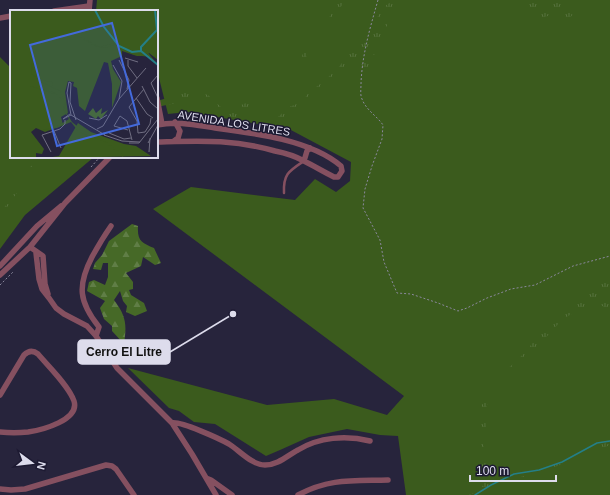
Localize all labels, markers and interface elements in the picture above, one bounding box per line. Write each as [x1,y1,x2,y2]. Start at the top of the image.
inset map [10,10,158,158]
street label: AVENIDA LOS LITRES [177,108,291,138]
callout: Cerro El Litre [78,340,170,364]
text: Cerro El Litre [86,345,162,359]
north arrow [12,443,52,483]
scale bar [470,457,556,483]
text: N [35,460,48,471]
text: 100 m [476,464,509,478]

